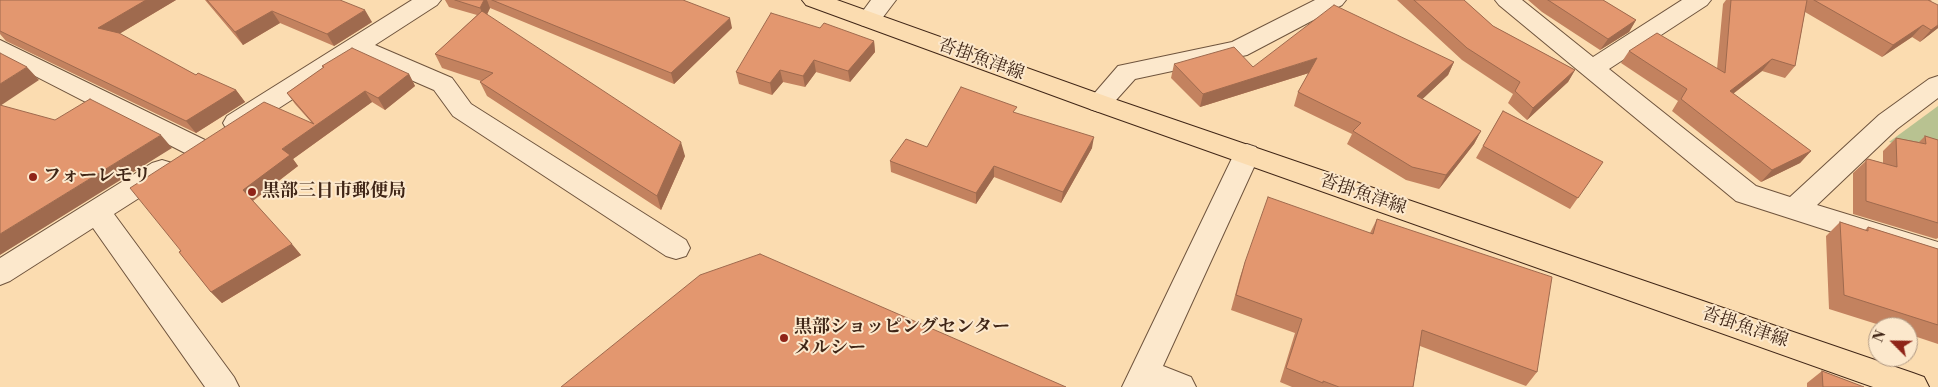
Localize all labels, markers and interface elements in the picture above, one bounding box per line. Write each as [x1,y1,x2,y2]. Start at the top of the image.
street label: 沓掛魚津線 [935,34,1027,86]
place label: フォーレモリ [43,166,151,188]
street label: 沓掛魚津線 [1317,170,1409,220]
marker: フォーレモリ [27,171,39,183]
place label: 黒部三日市郵便局 [262,181,406,203]
marker: 黒部三日市郵便局 [246,186,258,198]
street label: 沓掛魚津線 [1699,303,1791,353]
place label: 黒部ショッピングセンター メルシー [794,317,1010,359]
north arrow [1868,317,1918,367]
text: N [1870,328,1891,345]
marker: 黒部ショッピングセンター メルシー [778,332,790,344]

